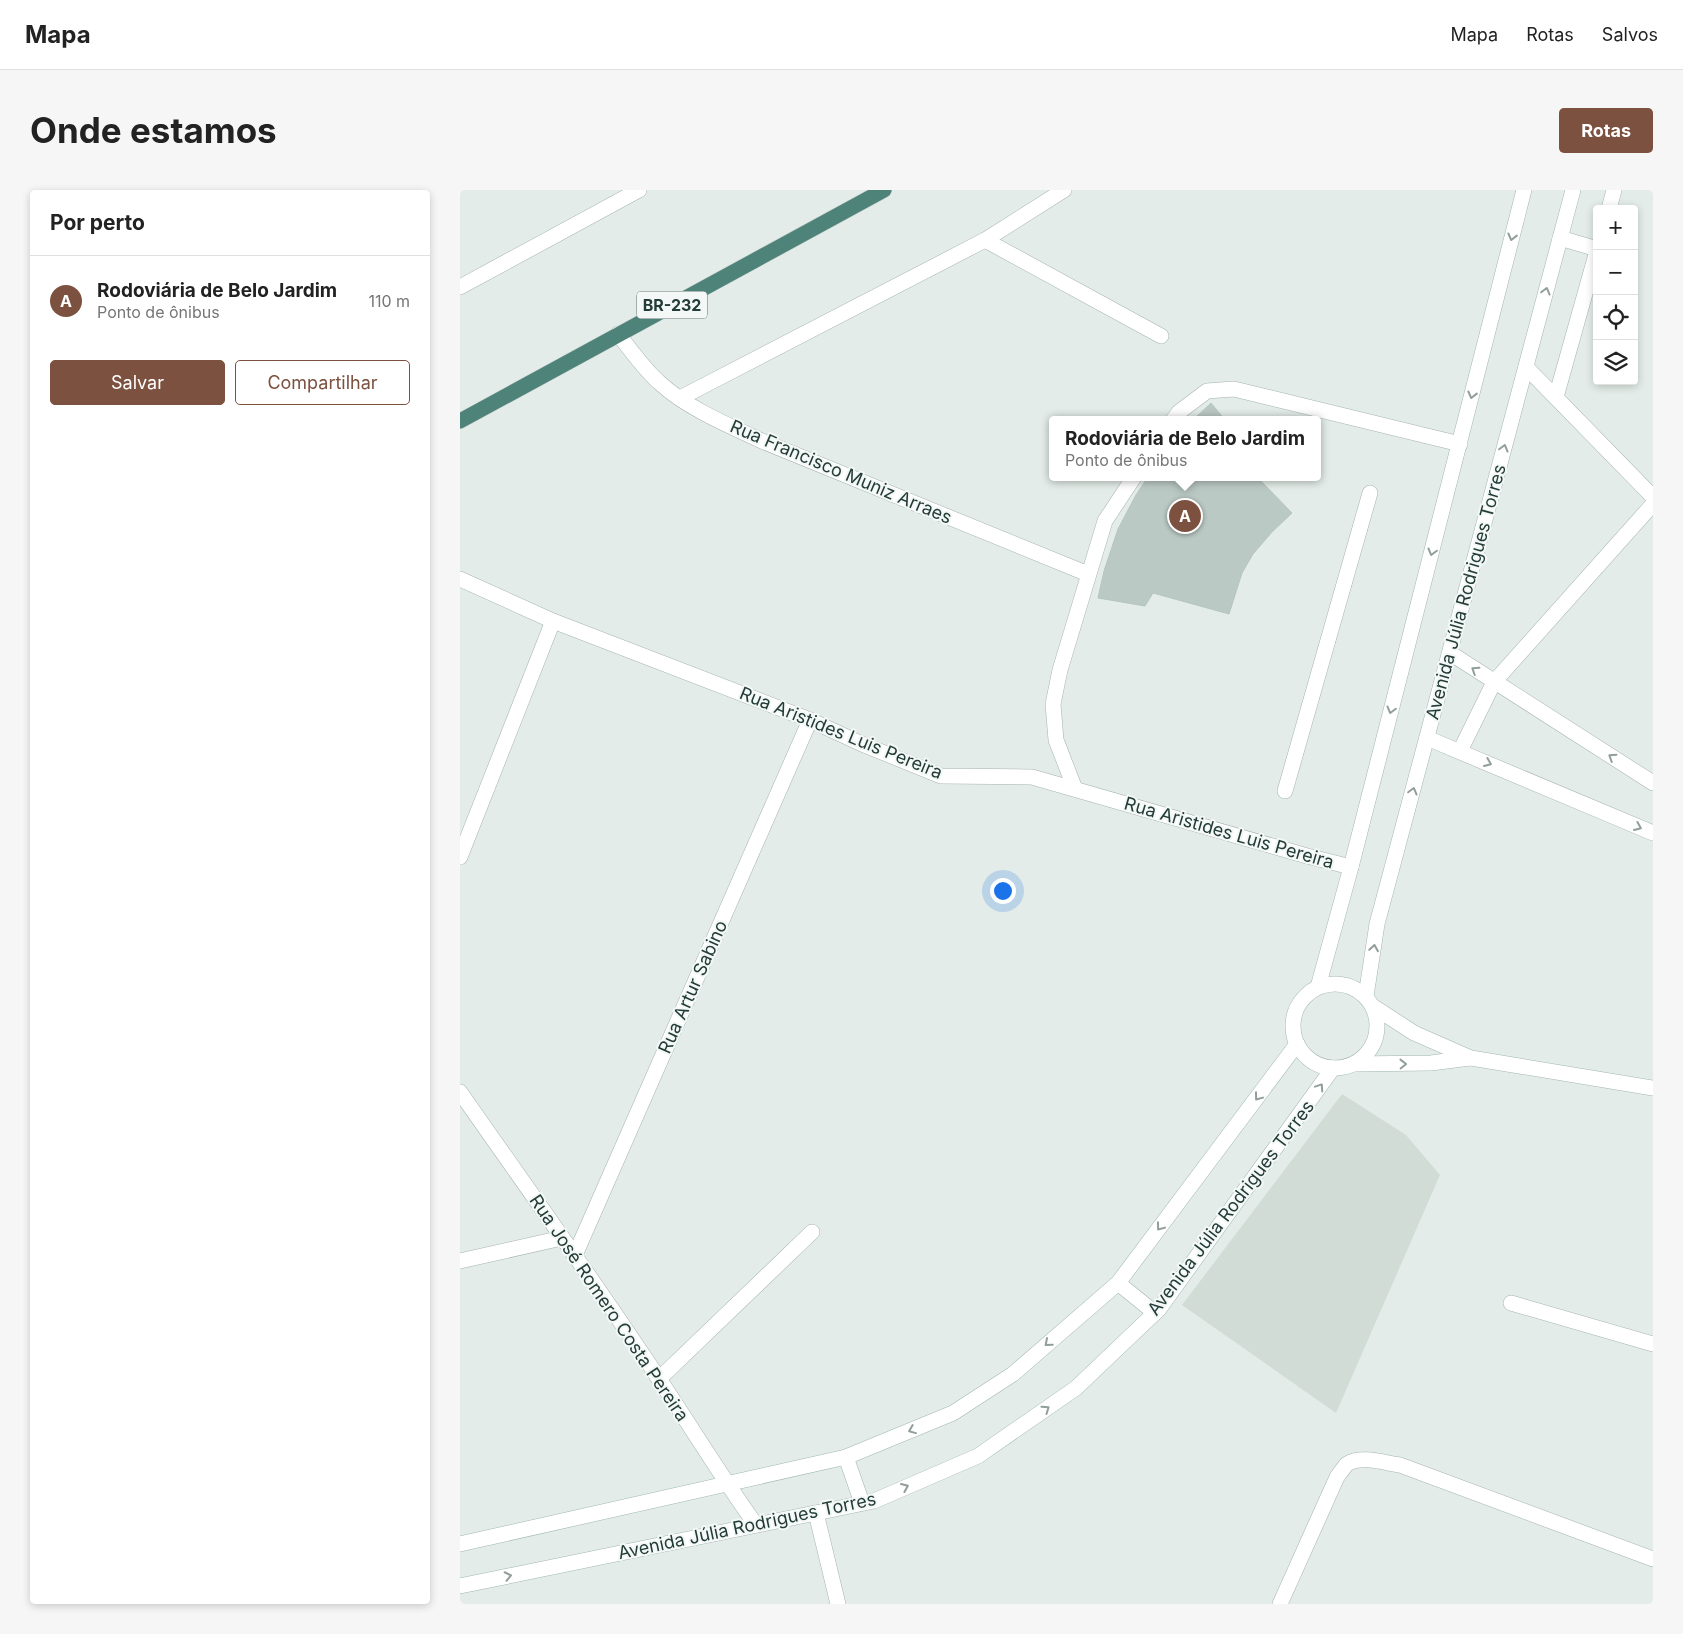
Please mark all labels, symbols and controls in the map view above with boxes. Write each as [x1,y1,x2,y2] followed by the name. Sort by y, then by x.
[25,20,91,49] text: Mapa
[1450,24,1498,45] text: Mapa
[1526,24,1574,45] text: Rotas
[1602,24,1658,45] text: Salvos
[1559,108,1653,153] button: Rotas
[30,109,277,151] text: Onde estamos
[1593,205,1638,385] map controls
[1593,205,1638,250] button: +
[50,210,145,235] text: Por perto
[1507,233,1518,242] one-way arrow
[1593,250,1638,295] button: −
[97,279,337,302] text: Rodoviária de Belo Jardim
[1540,286,1551,295] one-way arrow
[60,291,72,311] text: A
[368,291,410,311] text: 110 m
[637,292,707,318] road number: BR-232
[1593,295,1638,340] button: locate
[97,302,220,322] text: Ponto de ônibus
[1593,340,1638,385] button: layers
[50,360,225,405] button: Salvar
[235,360,410,405] button: Compartilhar
[1467,390,1478,399] one-way arrow
[727,415,955,528] street label: Rua Francisco Muniz Arraes
[1049,416,1321,481] popup
[1065,427,1305,450] text: Rodoviária de Belo Jardim
[1499,444,1509,452] one-way arrow
[1065,450,1188,470] text: Ponto de ônibus
[1421,462,1510,722] street label: Avenida Júlia Rodrigues Torres
[1169,497,1201,535] pin: A
[1427,548,1438,557] one-way arrow
[1471,666,1480,676] one-way arrow
[737,682,946,783] street label: Rua Aristides Luis Pereira
[1386,705,1397,714] one-way arrow
[1608,754,1617,764] one-way arrow
[1483,757,1492,768] one-way arrow
[1407,786,1418,795] one-way arrow
[1122,793,1336,873] street label: Rua Aristides Luis Pereira
[1633,820,1642,831] one-way arrow
[990,878,1016,904] your location
[654,917,731,1057] street label: Rua Artur Sabino
[1368,944,1378,953] one-way arrow
[1399,1058,1407,1069] one-way arrow
[1314,1083,1323,1093] one-way arrow
[1255,1091,1263,1100] one-way arrow
[1143,1096,1318,1319] street label: Avenida Júlia Rodrigues Torres
[526,1190,693,1425] street label: Rua José Romero Costa Pereira
[1157,1221,1166,1231] one-way arrow
[1045,1338,1054,1347] one-way arrow
[1040,1406,1050,1415] one-way arrow
[908,1423,917,1434] one-way arrow
[900,1483,909,1494] one-way arrow
[616,1488,878,1563] street label: Avenida Júlia Rodrigues Torres
[503,1572,512,1582] one-way arrow

